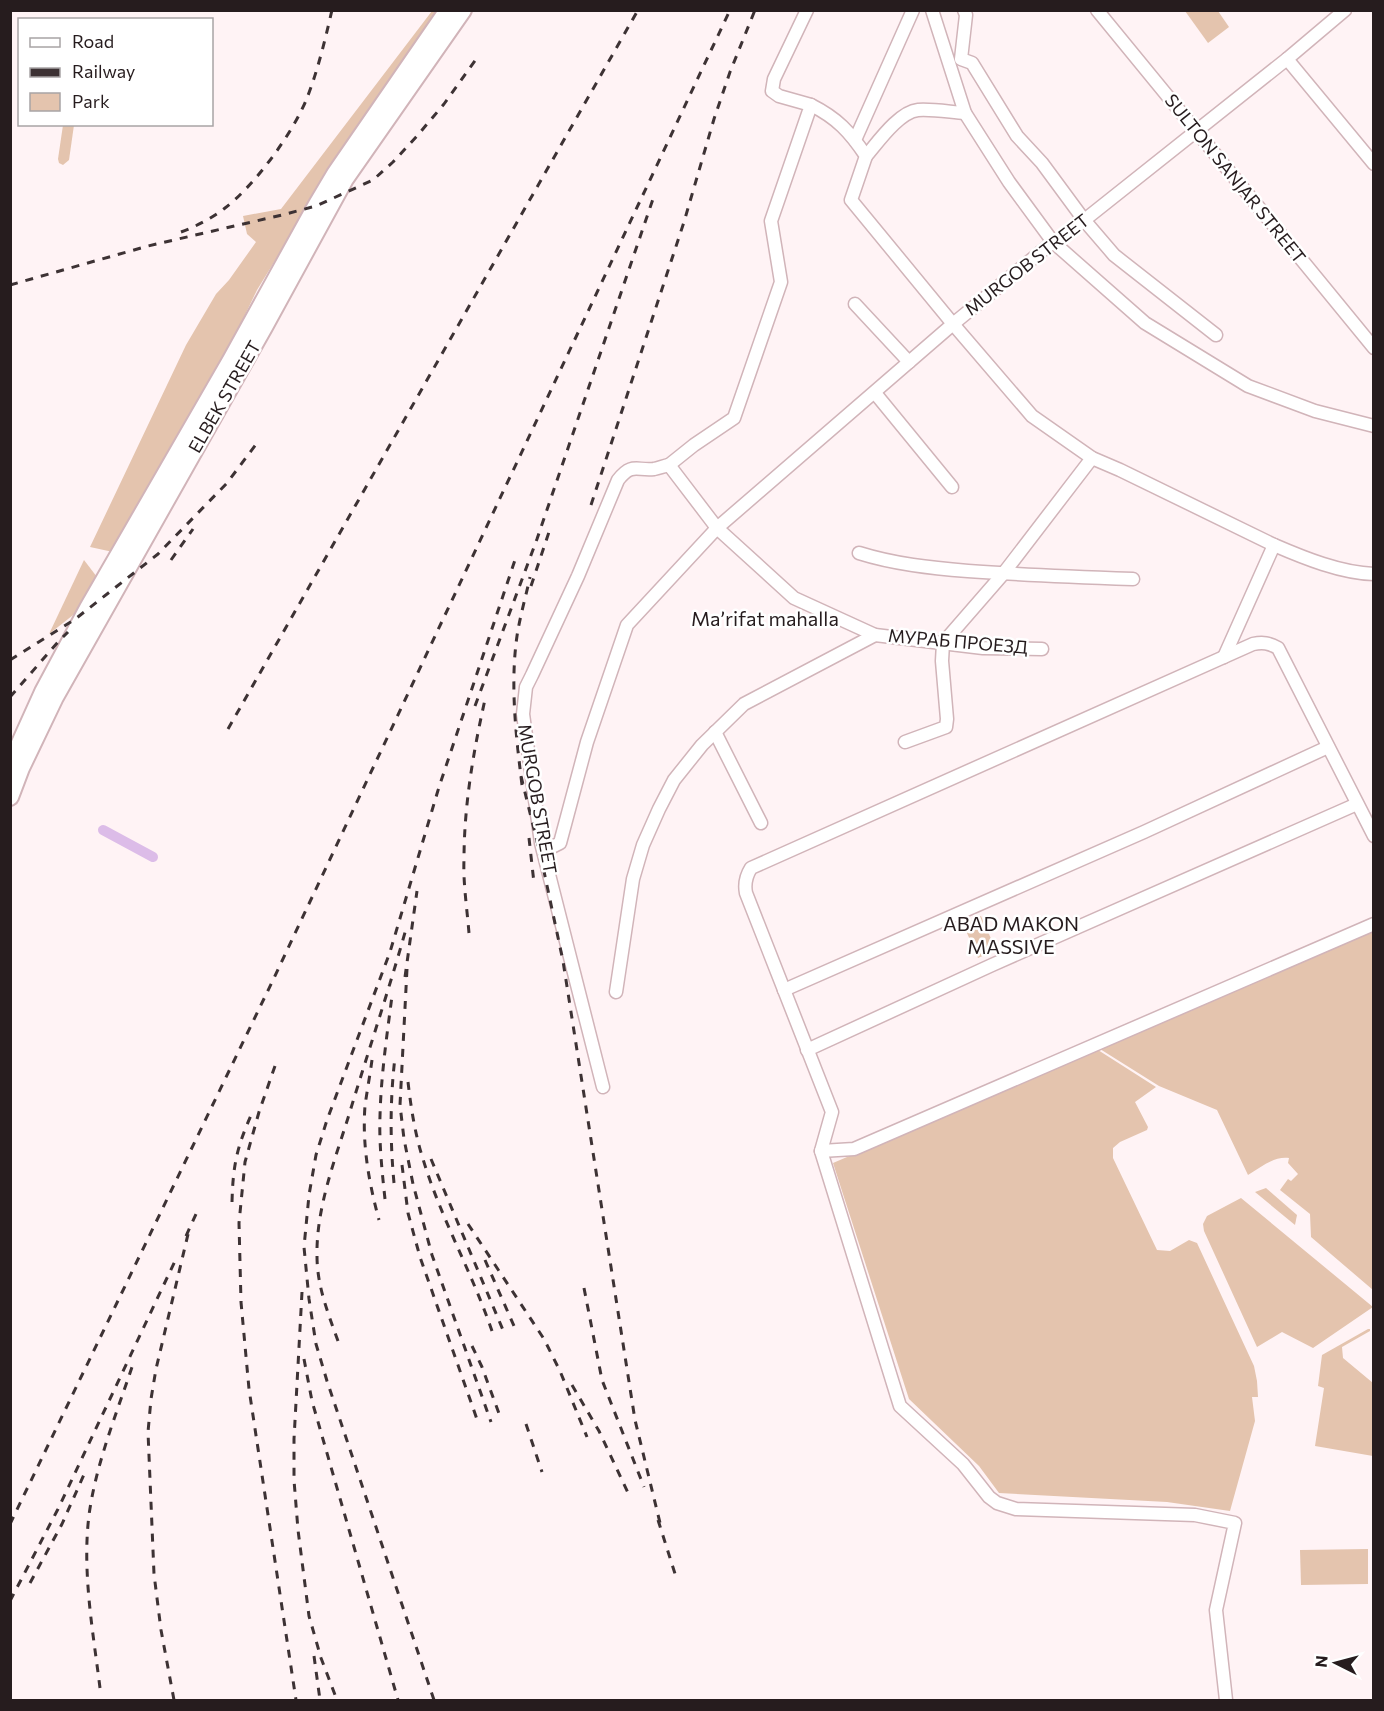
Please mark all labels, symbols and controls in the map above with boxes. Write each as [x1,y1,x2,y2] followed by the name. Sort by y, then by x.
[18,18,213,126] legend
[72,30,114,52] text: Road
[72,60,135,82] text: Railway
[1161,89,1311,267] street label: SULTON SANJAR STREET
[72,90,110,112] text: Park
[960,209,1093,320] street label: MURGOB STREET
[183,337,265,456] street label: ELBEK STREET
[691,606,839,630] district label: Maʼrifat mahalla
[887,624,1029,658] street label: МУРАБ ПРОЕЗД
[514,722,562,875] street label: MURGOB STREET
[943,911,1079,958] district label: ABAD MAKON MASSIVE
[1306,1633,1366,1693] north arrow
[1311,1654,1331,1668] text: N

